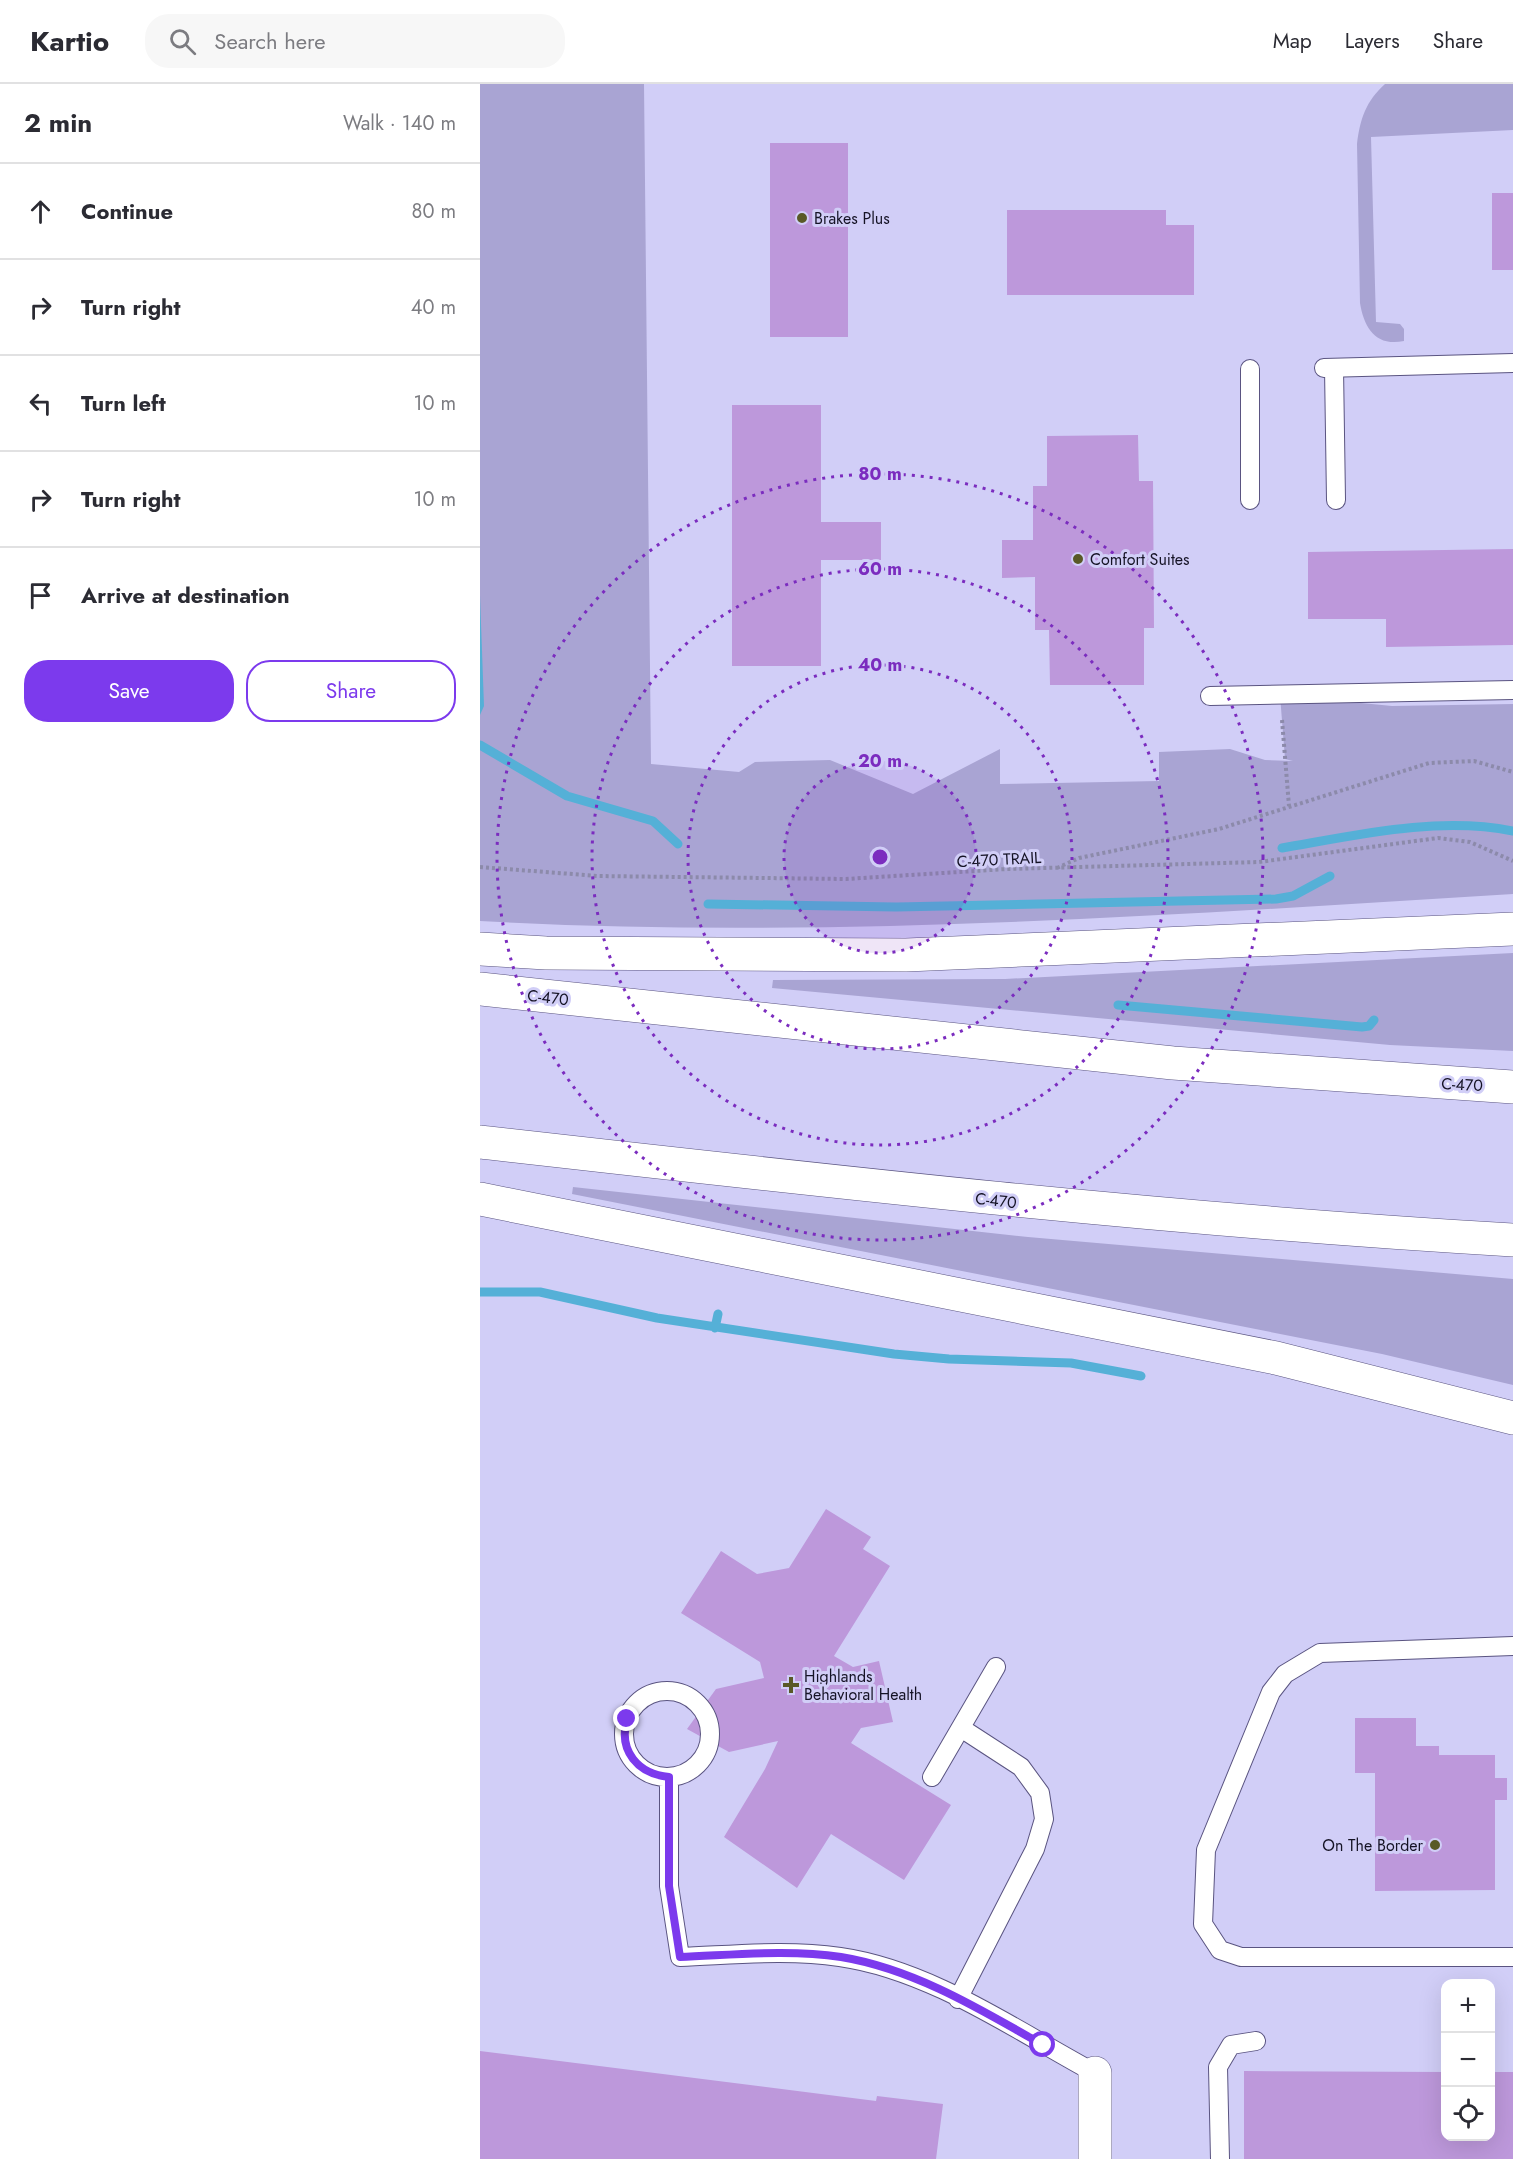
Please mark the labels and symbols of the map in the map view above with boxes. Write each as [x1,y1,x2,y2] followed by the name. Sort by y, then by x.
[814,207,890,230] place label: Brakes Plus
[795,211,809,225] marker: Brakes Plus
[858,461,902,487] text: 80 m
[1090,548,1189,571] place label: Comfort Suites
[1071,552,1085,566] marker: Comfort Suites
[858,556,902,582] text: 60 m
[858,652,902,678] text: 40 m
[858,748,902,774] text: 20 m
[956,846,1043,873] street label: C-470 TRAIL
[870,847,890,867] centre of rings
[526,984,570,1011] street label: C-470
[1441,1072,1483,1097] street label: C-470
[974,1187,1018,1214] street label: C-470
[804,1665,922,1706] place label: Highlands Behavioral Health
[782,1676,800,1694] marker: Highlands Behavioral Health
[613,1705,639,1731] route end
[1322,1834,1423,1857] place label: On The Border
[1428,1838,1442,1852] marker: On The Border
[1029,2031,1055,2057] route start

